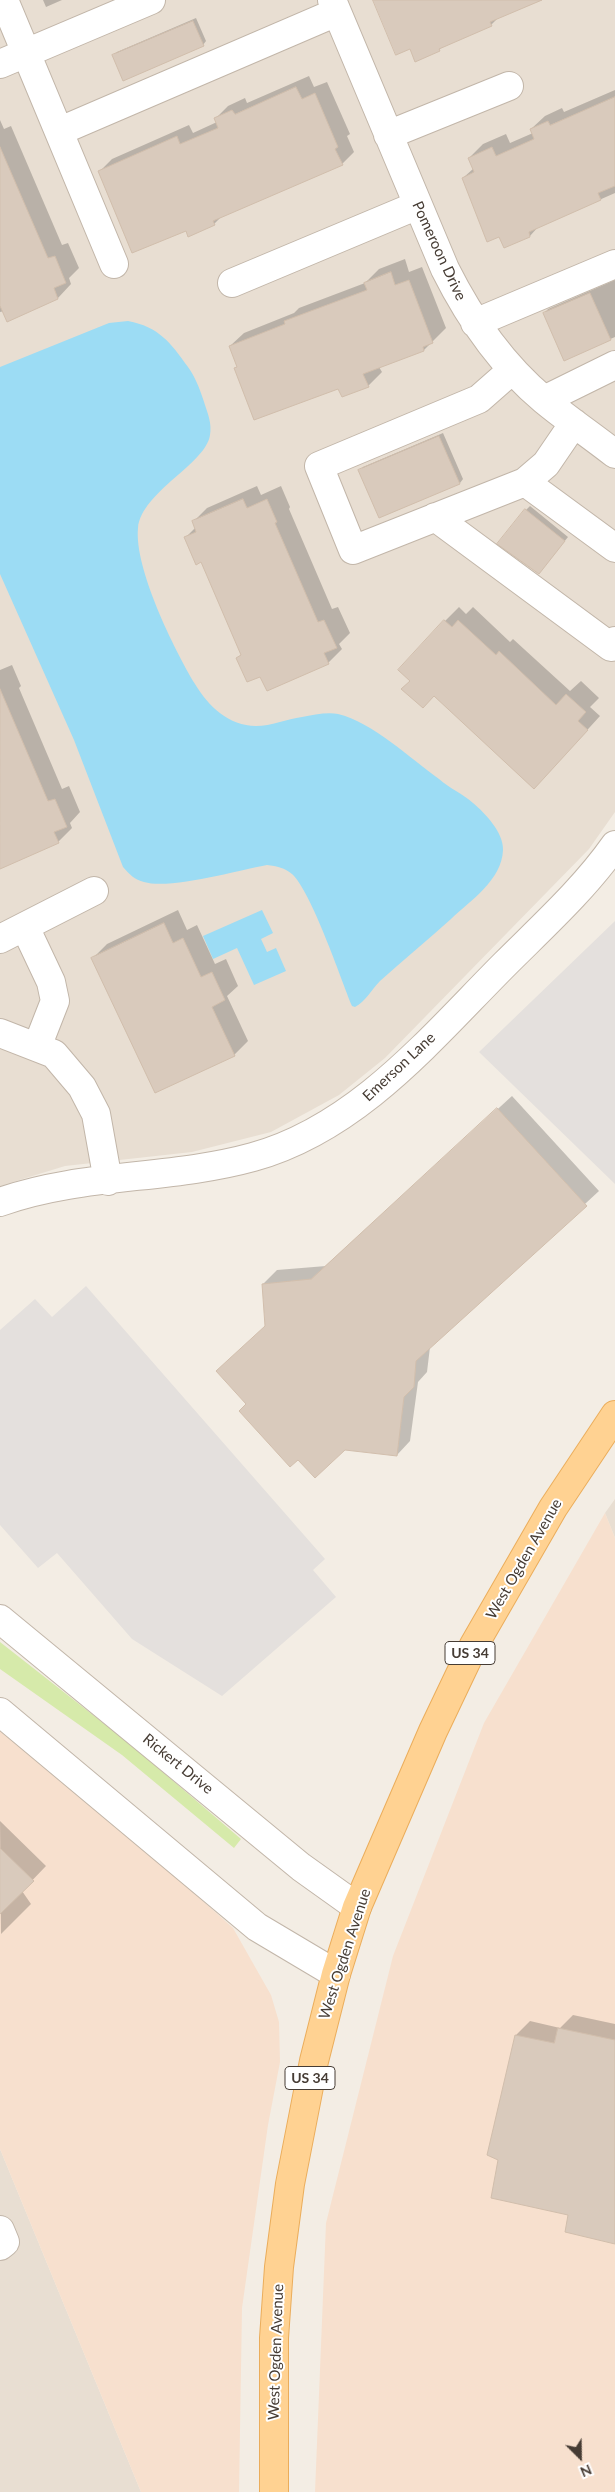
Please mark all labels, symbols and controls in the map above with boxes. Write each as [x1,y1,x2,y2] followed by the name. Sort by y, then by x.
[408,198,470,304] street label: Pomeroon Drive
[359,1029,439,1105] street label: Emerson Lane
[482,1496,566,1622] street label: West Ogden Avenue
[445,1642,495,1665] road number: US 34
[139,1730,217,1798] street label: Rickert Drive
[315,1887,375,2021] street label: West Ogden Avenue
[285,2066,335,2090] road number: US 34
[265,2284,287,2420] street label: West Ogden Avenue
[555,2432,605,2482] north arrow
[578,2461,594,2481] text: N

